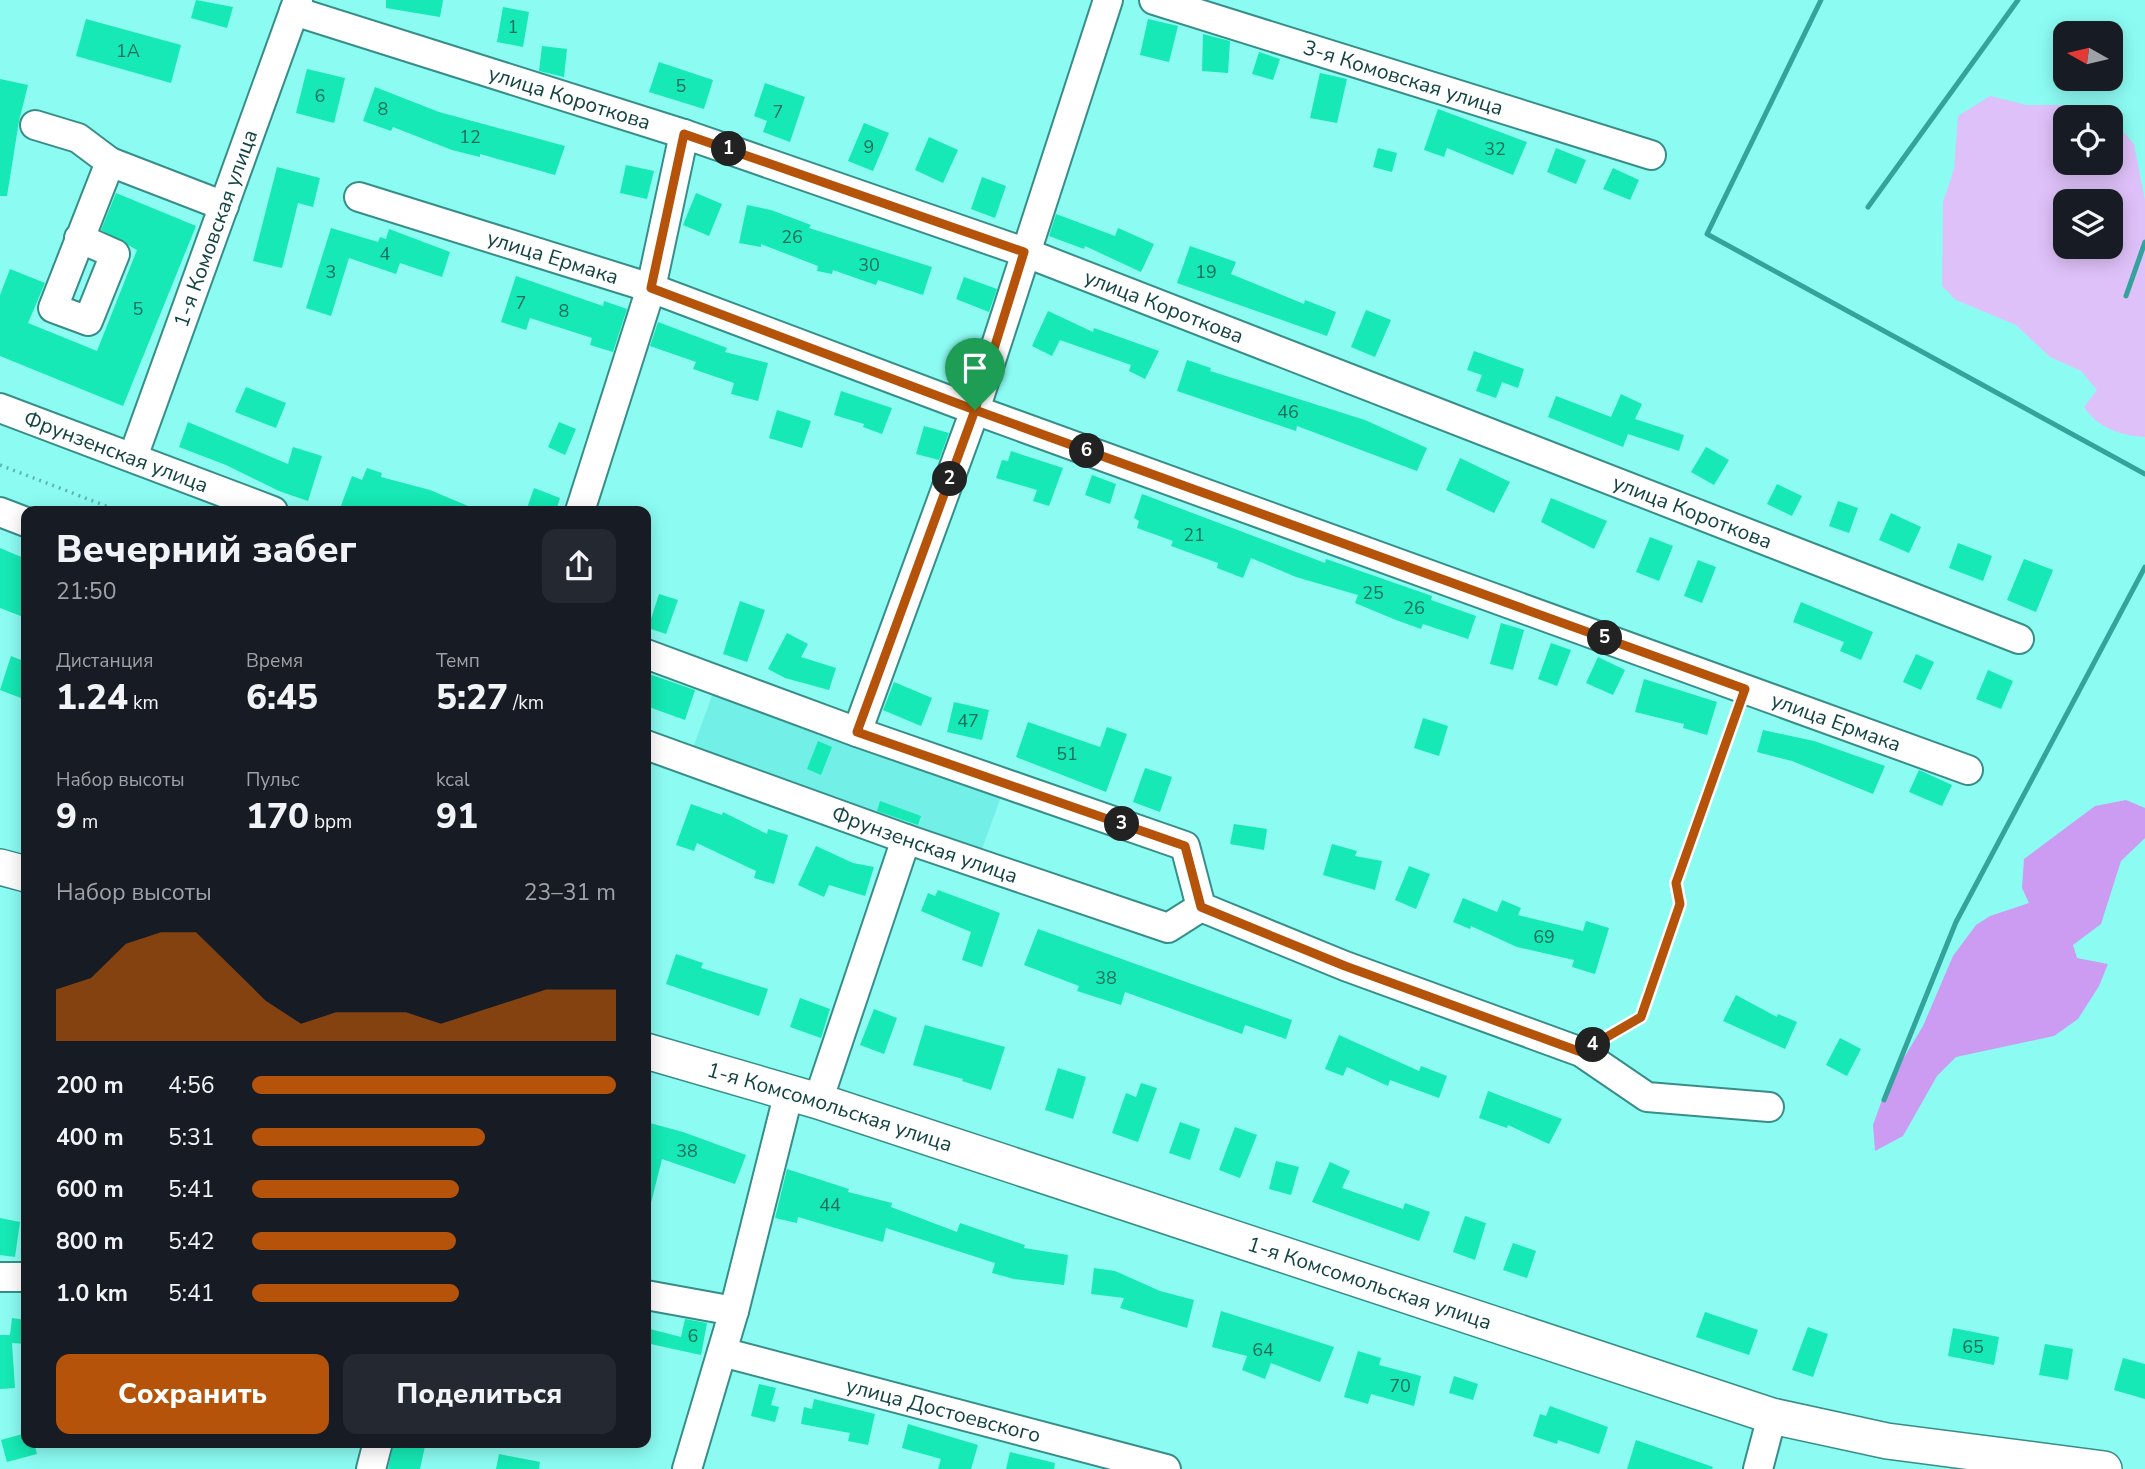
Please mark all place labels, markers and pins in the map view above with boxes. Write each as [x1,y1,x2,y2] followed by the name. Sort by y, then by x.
[712,132,746,166] pin: 1
[945,338,1005,410] pin
[1070,434,1104,468] pin: 6
[932,462,968,496] pin: 2
[1588,620,1622,656] pin: 5
[1104,806,1140,842] pin: 3
[1576,1028,1610,1062] pin: 4

